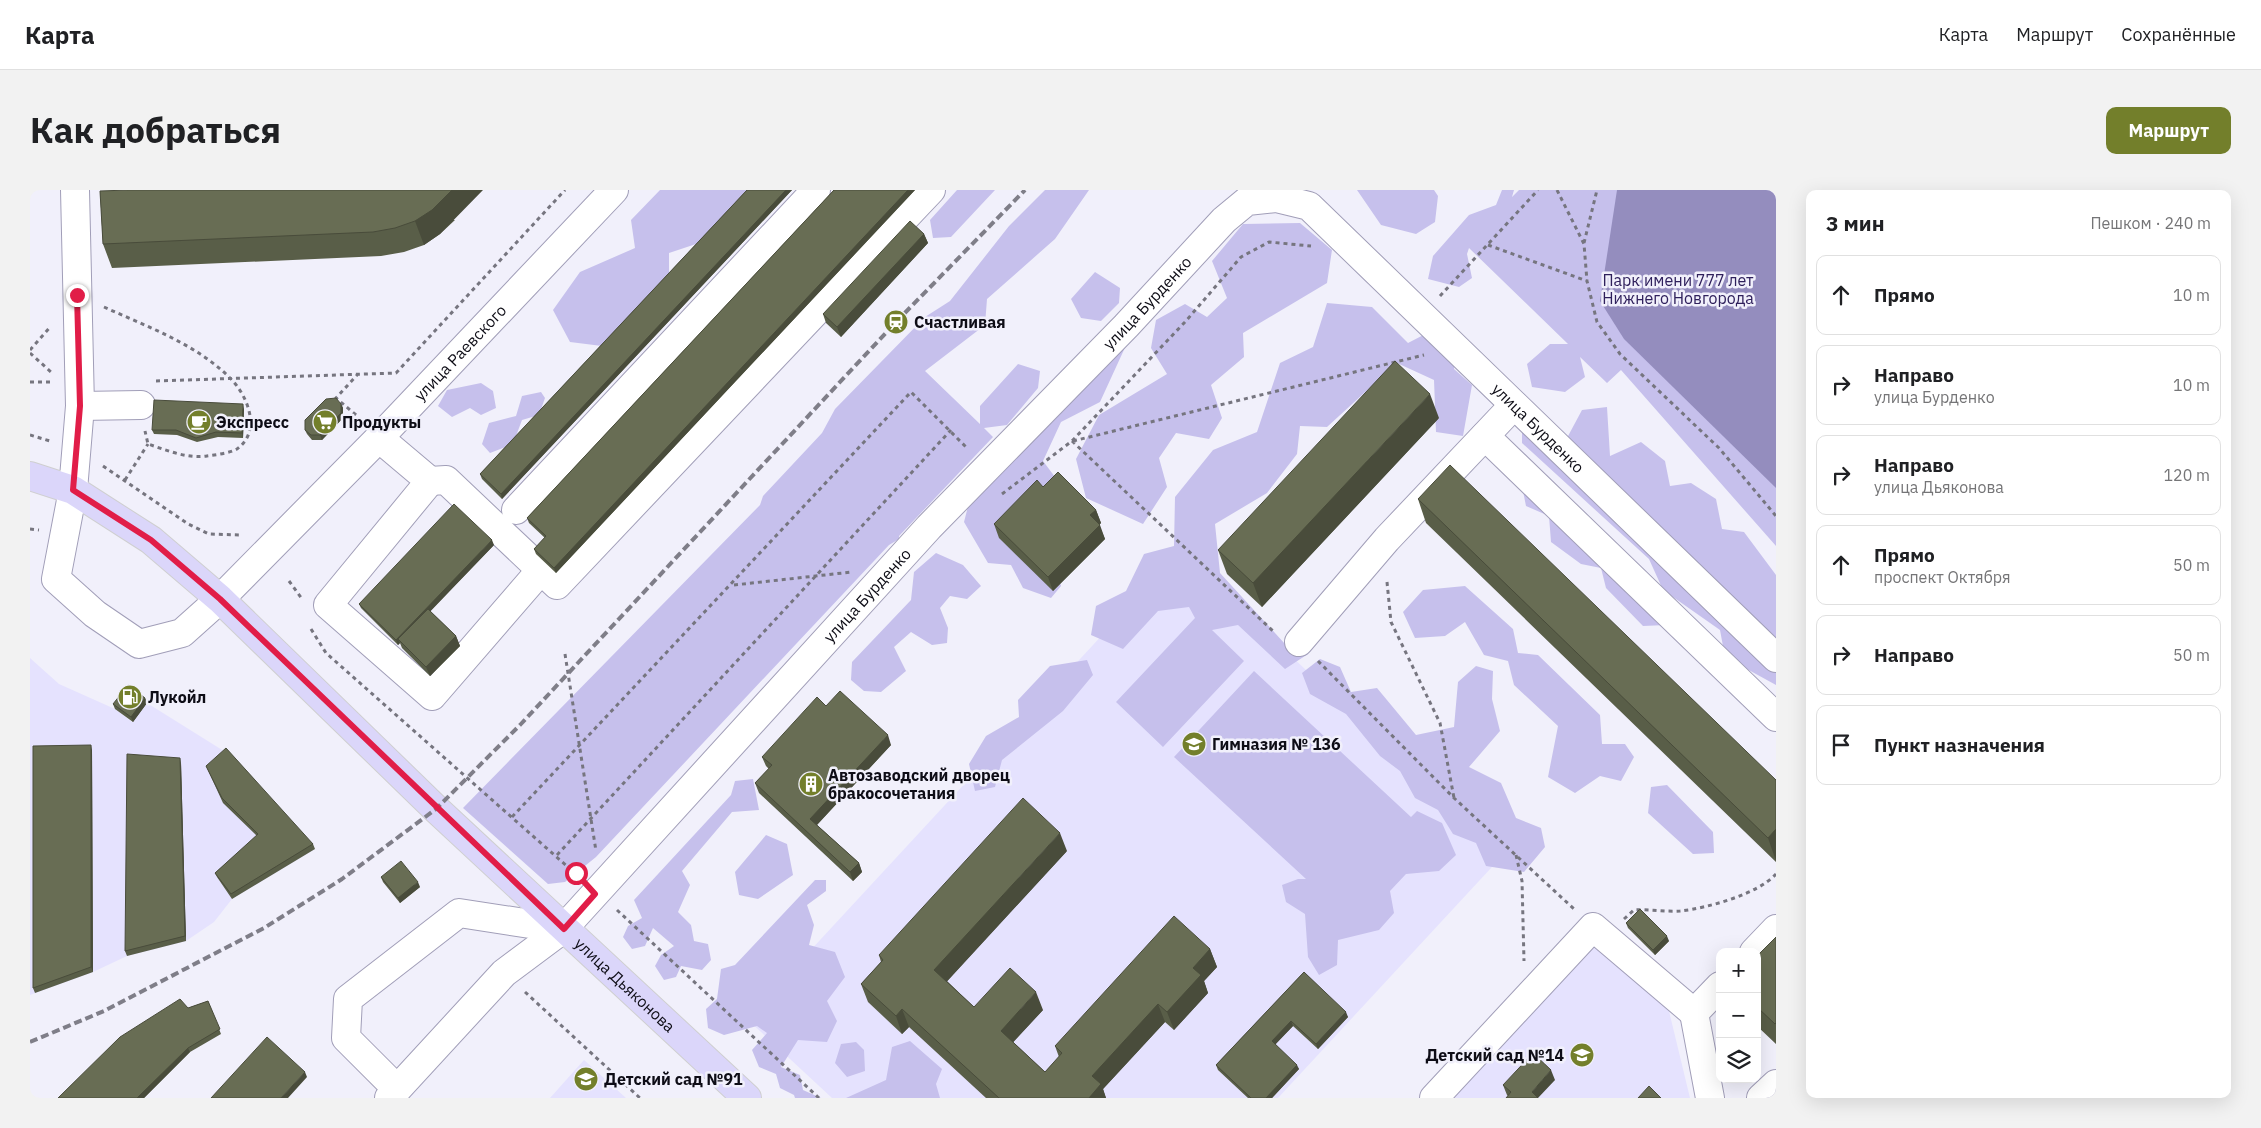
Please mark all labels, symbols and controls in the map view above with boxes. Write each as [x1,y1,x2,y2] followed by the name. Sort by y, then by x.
[25,19,95,51] text: Карта
[1939,23,1988,46] text: Карта
[2016,23,2093,46] text: Маршрут
[2121,23,2236,46] text: Сохранённые
[30,107,281,153] text: Как добраться
[2106,107,2231,154] button: Маршрут
[1826,209,1885,237] text: 3 мин
[2090,213,2211,233] text: Пешком · 240 m
[1099,252,1196,354] street label: улица Бурденко
[1602,270,1754,308] park label: Парк имени 777 лет Нижнего Новгорода
[1827,281,1855,309] icon: ahead
[1874,283,1935,307] text: Прямо
[66,284,89,307] route end
[2173,285,2210,305] text: 10 m
[410,300,510,405] street label: улица Раевского
[883,309,909,335] station icon: Счастливая
[914,312,1006,332] place label: Счастливая
[1874,363,1954,387] text: Направо
[1827,371,1855,399] icon: right
[2173,375,2210,395] text: 10 m
[1488,379,1589,477] street label: улица Бурденко
[1874,387,1995,407] text: улица Бурденко
[186,409,212,435] cafe icon: Экспресс
[312,409,338,435] supermarket icon: Продукты
[216,412,289,432] place label: Экспресс
[342,412,421,432] place label: Продукты
[1874,453,1954,477] text: Направо
[1827,461,1855,489] icon: right
[2163,465,2210,485] text: 120 m
[1874,477,2004,497] text: улица Дьяконова
[1874,543,1935,567] text: Прямо
[819,544,915,646] street label: улица Бурденко
[1827,551,1855,579] icon: ahead
[2173,555,2210,575] text: 50 m
[1874,567,2011,587] text: проспект Октября
[1827,641,1855,669] icon: right
[1874,643,1954,667] text: Направо
[2173,645,2210,665] text: 50 m
[117,684,143,710] fuel station icon: Лукойл
[148,687,206,707] place label: Лукойл
[1181,731,1207,757] school or university icon: Гимназия № 136
[1827,731,1855,759] icon: arrive
[1874,733,2045,757] text: Пункт назначения
[1212,734,1341,754] place label: Гимназия № 136
[828,765,1010,803] place label: Автозаводский дворец бракосочетания
[798,771,824,797] building icon: Автозаводский дворец бракосочетания
[565,862,588,885] route start
[571,933,680,1037] street label: улица Дьяконова
[1716,948,1761,1083] map controls
[1716,948,1761,993] button: +
[1716,993,1761,1038] button: −
[1716,1038,1761,1083] button: layers
[1569,1042,1595,1068] school or university icon: Детский сад №14
[1425,1045,1564,1065] place label: Детский сад №14
[573,1066,599,1092] school or university icon: Детский сад №91
[604,1069,743,1089] place label: Детский сад №91

